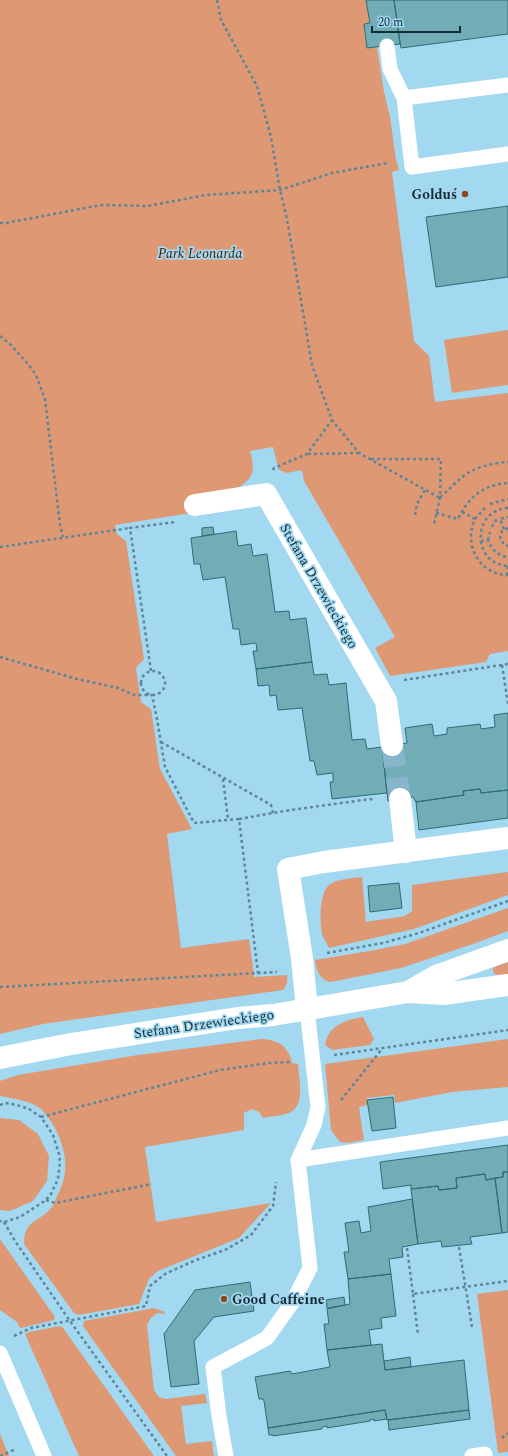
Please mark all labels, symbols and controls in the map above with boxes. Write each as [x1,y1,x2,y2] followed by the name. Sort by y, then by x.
[372,8,460,34] scale bar
[378,13,403,32] text: 20 m
[411,184,457,205] place label: Golduś
[460,189,470,199] marker: Golduś
[158,243,242,264] park label: Park Leonarda
[275,520,363,652] street label: Stefana Drzewieckiego
[133,1004,275,1044] street label: Stefana Drzewieckiego
[232,1289,325,1310] place label: Good Caffeine
[219,1294,229,1304] marker: Good Caffeine

